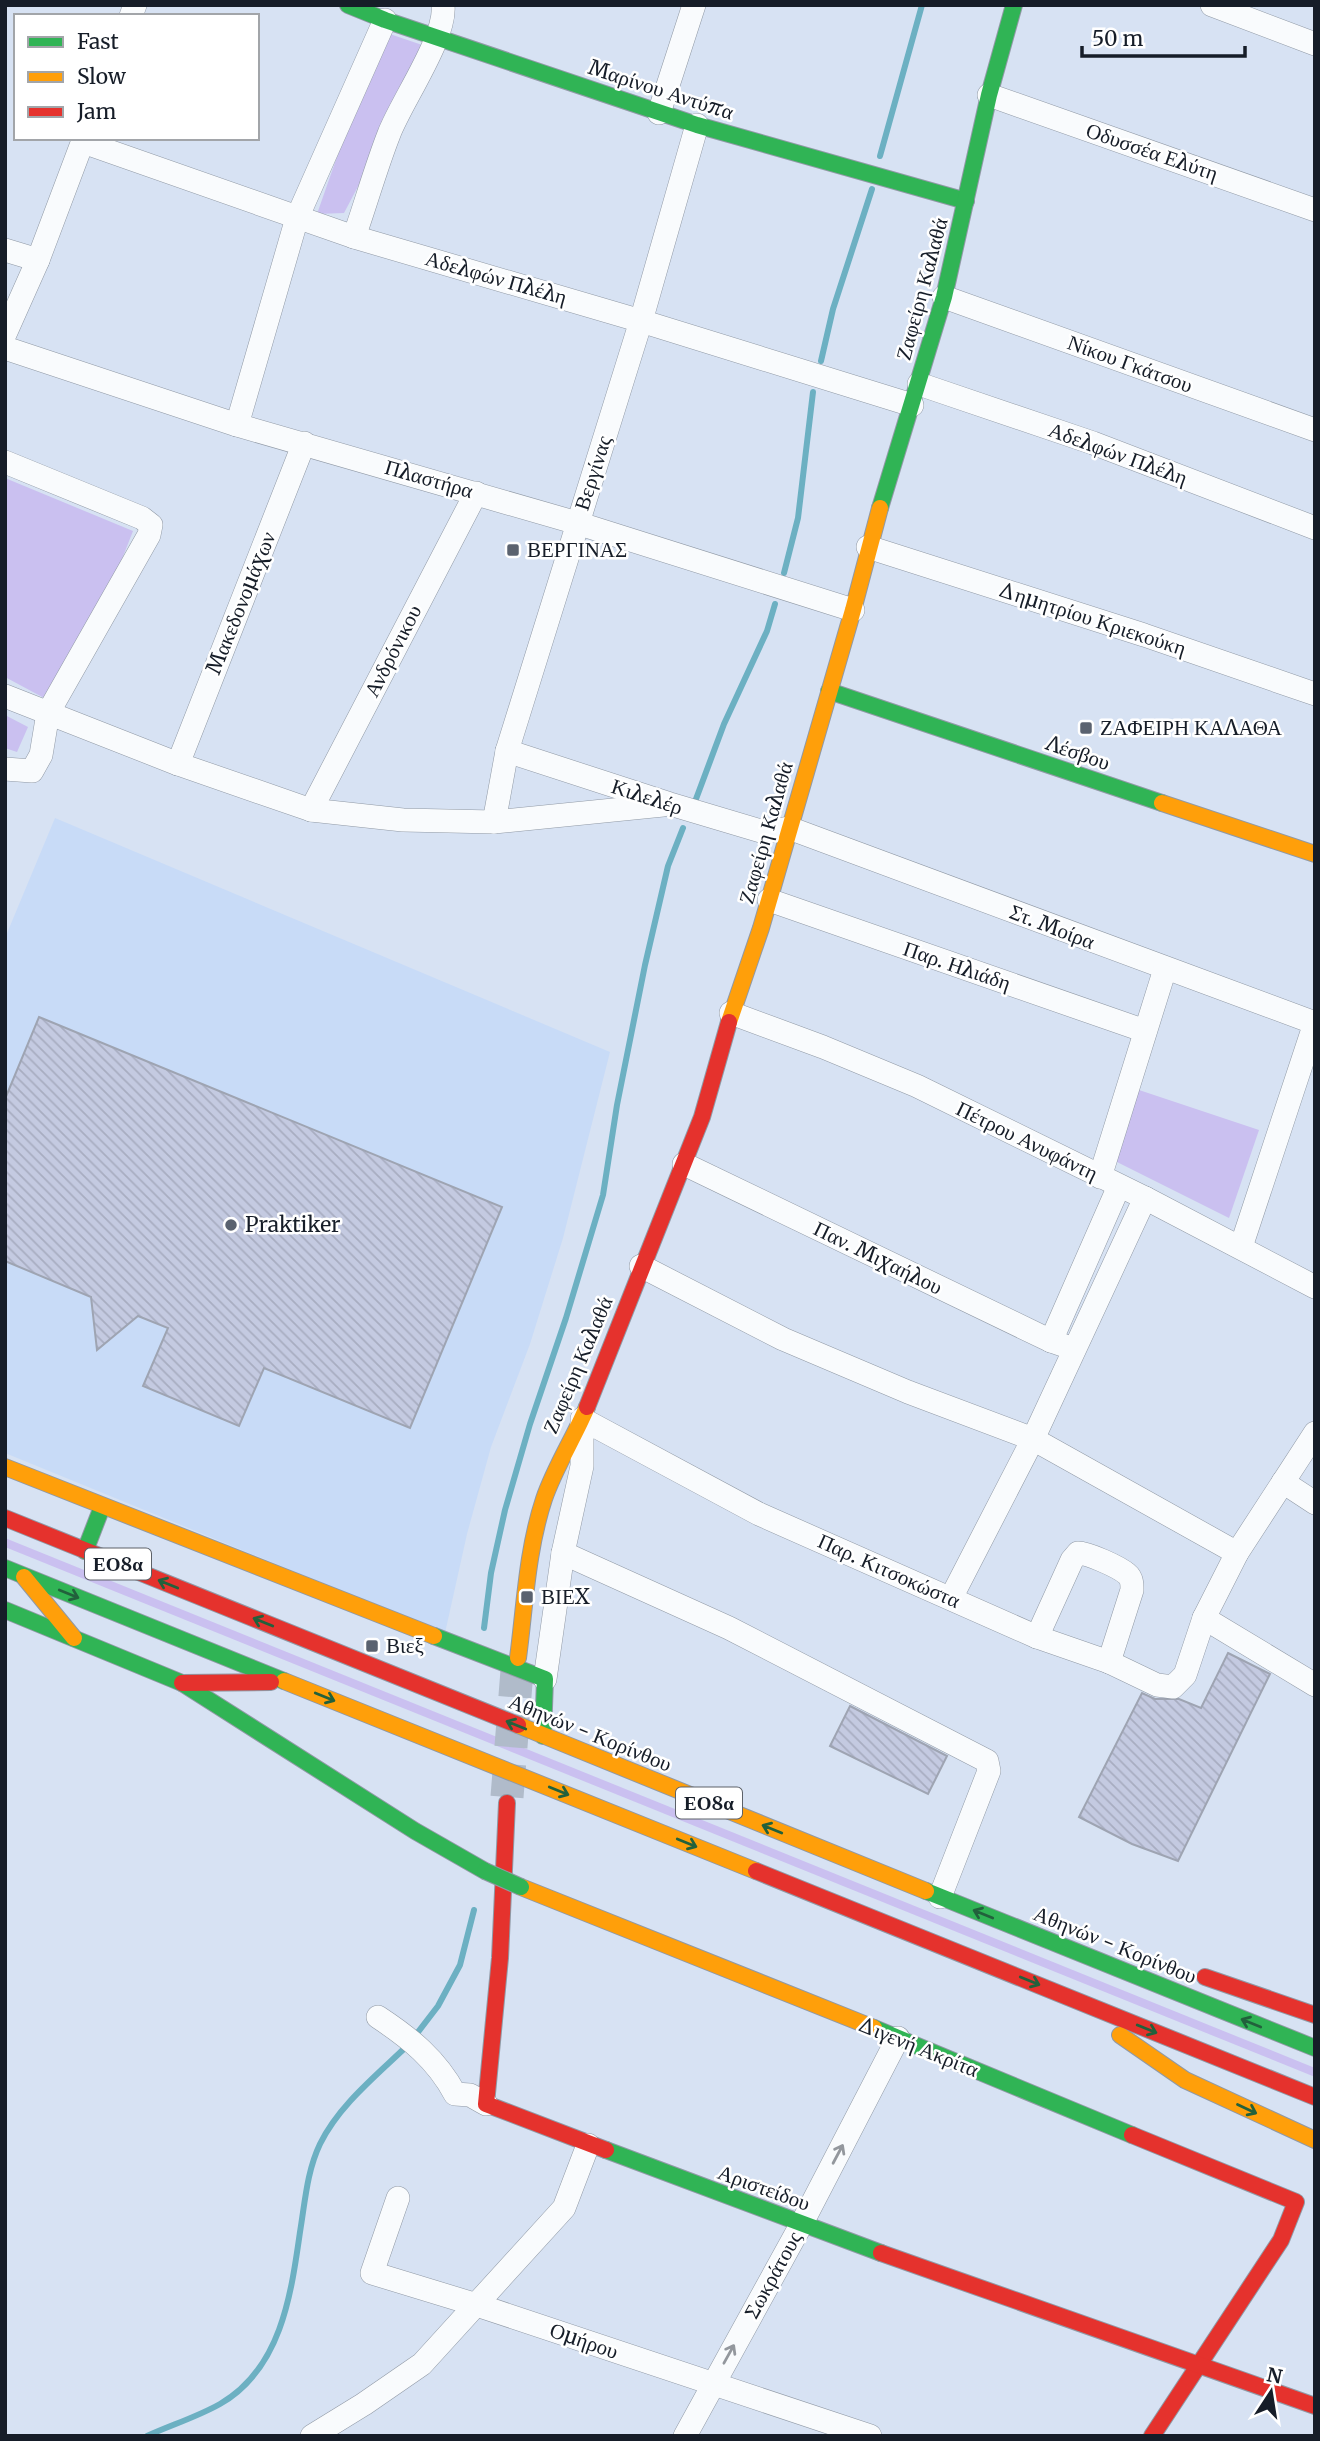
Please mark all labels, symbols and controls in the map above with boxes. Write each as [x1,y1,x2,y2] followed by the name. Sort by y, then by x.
[14,14,259,140] legend
[1082,14,1245,58] scale bar
[1092,25,1143,52] text: 50 m
[77,28,119,55] text: Fast
[585,53,737,126] street label: Μαρίνου Αντύπα
[77,63,126,90] text: Slow
[76,98,116,125] text: Jam
[1083,116,1222,187] street label: Οδυσσέα Ελύτη
[890,215,954,363] street label: Ζαφείρη Καλαθά
[422,244,570,311] street label: Αδελφών Πλέλη
[1064,328,1196,399] street label: Νίκου Γκάτσου
[1045,416,1191,491] street label: Αδελφών Πλέλη
[568,431,617,514] street label: Βεργίνας
[382,453,476,504] street label: Πλαστήρα
[200,528,281,678] street label: Μακεδονομάχων
[527,536,627,563] place label: ΒΕΡΓΙΝΑΣ
[505,542,521,558] marker: ΒΕΡΓΙΝΑΣ
[995,575,1190,662] street label: Δημητρίου Κριεκούκη
[358,600,427,702] street label: Ανδρόνικου
[1100,714,1283,741] place label: ΖΑΦΕΙΡΗ ΚΑΛΑΘΑ
[1078,720,1094,736] marker: ΖΑΦΕΙΡΗ ΚΑΛΑΘΑ
[1042,729,1114,776] street label: Λέσβου
[732,759,799,907] street label: Ζαφείρη Καλαθά
[608,772,686,821] street label: Κιλελέρ
[1006,898,1099,955] street label: Στ. Μοίρα
[900,935,1014,997] street label: Παρ. Ηλιάδη
[952,1095,1102,1187] street label: Πέτρου Ανυφάντη
[245,1211,341,1238] place label: Praktiker
[809,1215,947,1300] street label: Παν. Μιχαήλου
[223,1217,239,1233] marker: Praktiker
[536,1292,619,1438] street label: Ζαφείρη Καλαθά
[814,1527,965,1614] street label: Παρ. Κιτσοκώστα
[85,1548,151,1580] road number: ΕΟ8α
[157,1577,179,1590] one-way arrow
[541,1583,590,1610] place label: ΒΙΕΧ
[57,1588,79,1601] one-way arrow
[519,1589,535,1605] marker: ΒΙΕΧ
[252,1615,274,1628] one-way arrow
[386,1632,424,1659] place label: Βιεξ
[364,1638,380,1654] marker: Βιεξ
[505,1688,676,1778] street label: Αθηνών - Κορίνθου
[314,1692,335,1705] one-way arrow
[505,1718,527,1731] one-way arrow
[547,1786,569,1799] one-way arrow
[676,1787,742,1818] road number: ΕΟ8α
[762,1822,783,1835] one-way arrow
[676,1838,698,1851] one-way arrow
[1030,1900,1201,1990] street label: Αθηνών - Κορίνθου
[972,1907,994,1920] one-way arrow
[1019,1976,1041,1989] one-way arrow
[854,2010,983,2083] street label: Διγενή Ακρίτα
[1241,2015,1263,2028] one-way arrow
[1135,2023,1157,2036] one-way arrow
[1236,2102,1257,2116] one-way arrow
[831,2144,845,2165] one-way arrow
[714,2158,814,2217] street label: Αριστείδου
[738,2226,808,2323] street label: Σωκράτους
[546,2316,622,2365] street label: Ομήρου
[723,2344,736,2365] one-way arrow
[1236,2357,1306,2427] north arrow
[1265,2362,1284,2389] text: N

